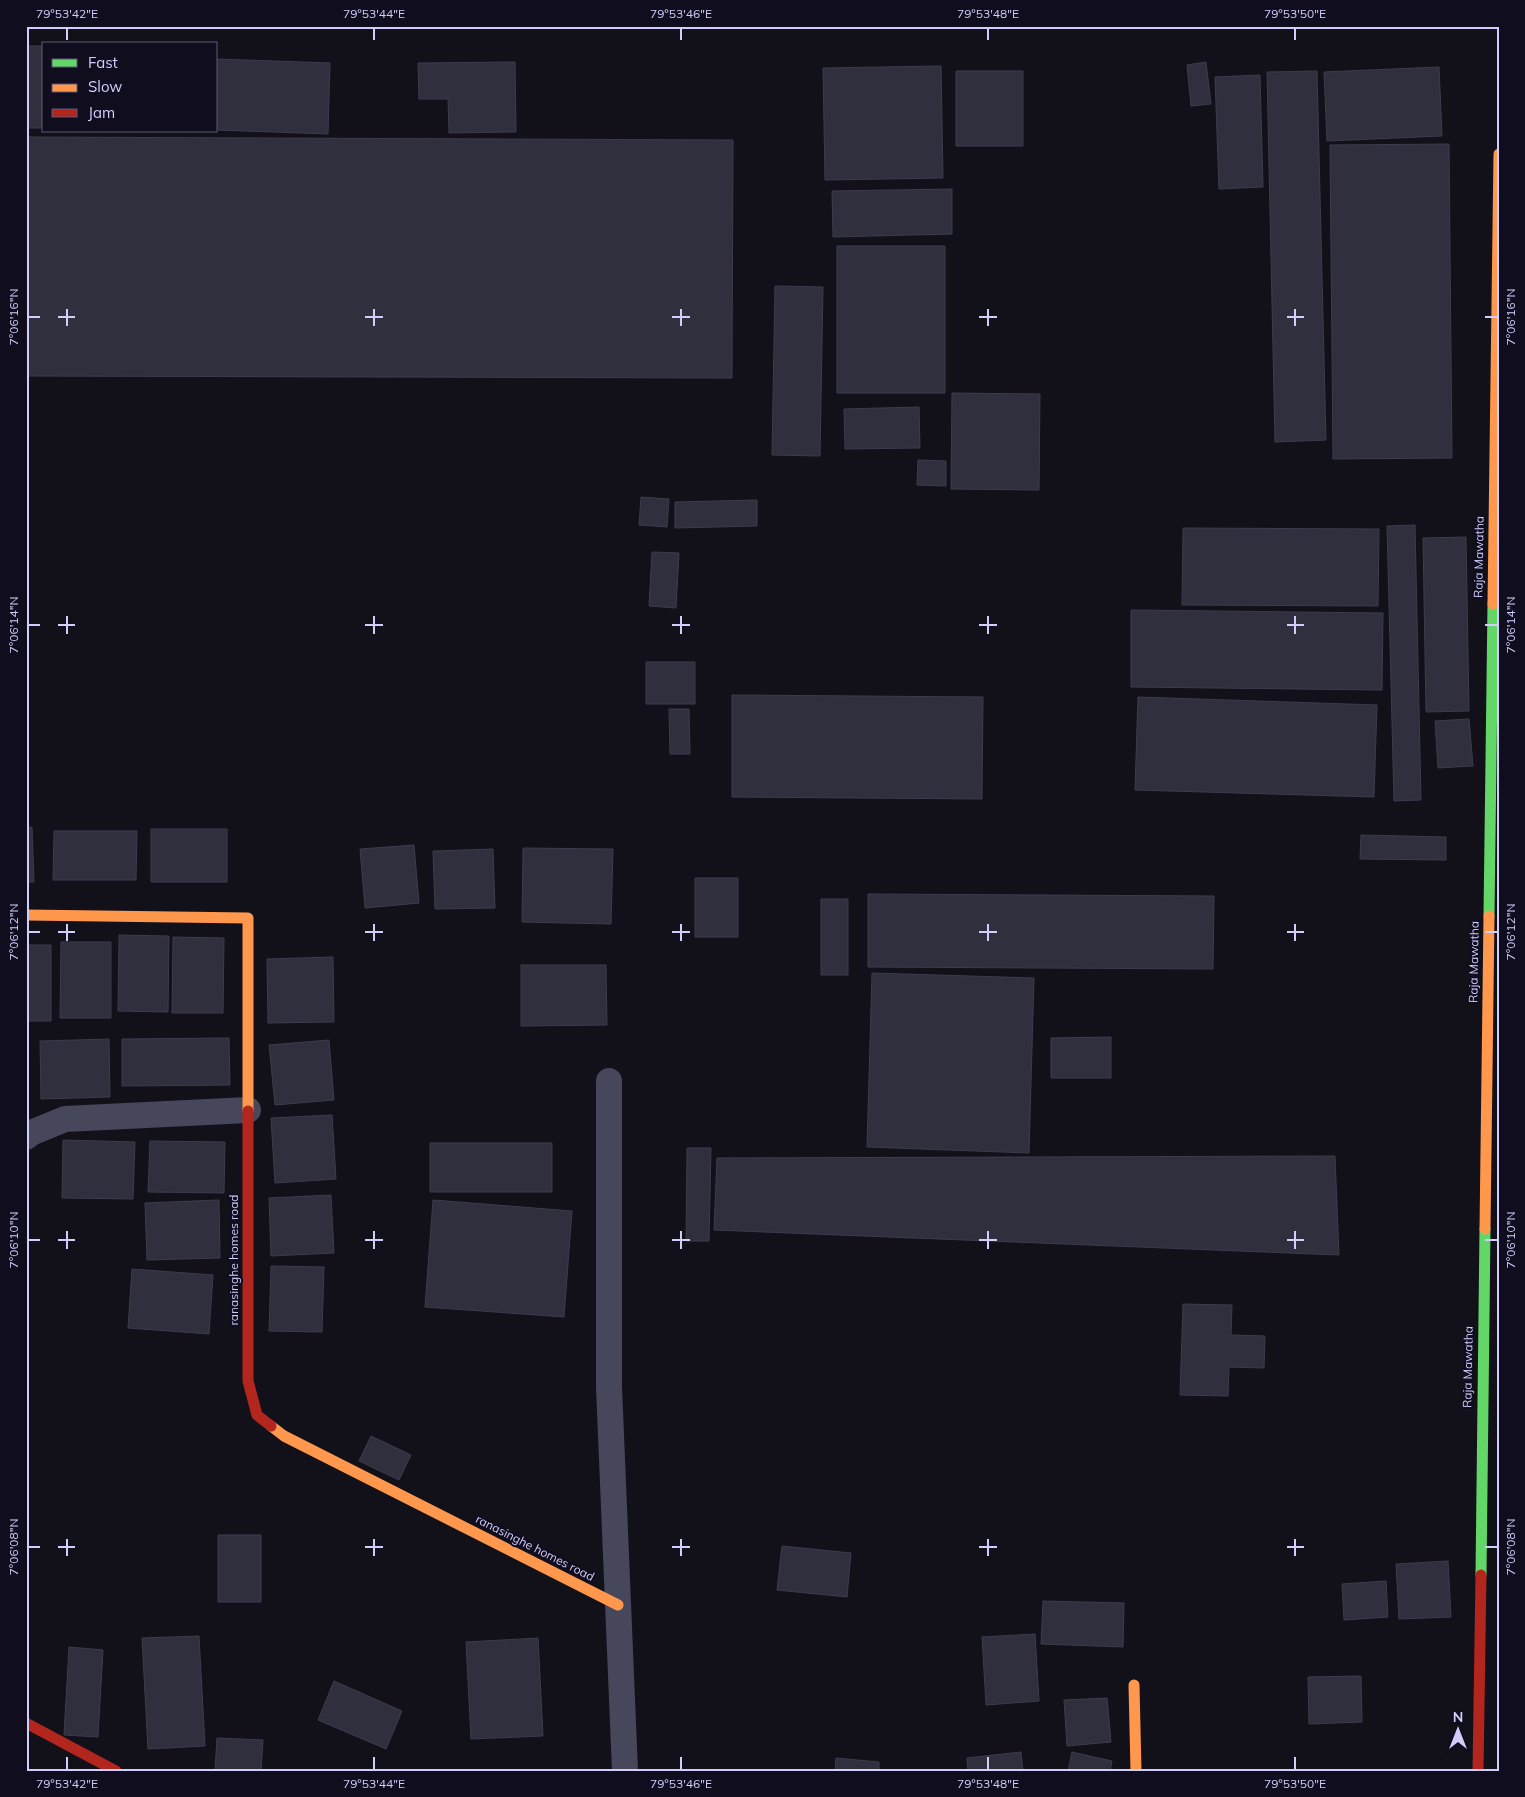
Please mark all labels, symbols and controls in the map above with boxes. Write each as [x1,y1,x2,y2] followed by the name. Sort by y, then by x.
[36,6,98,21] text: 79°53'42"E
[343,6,405,21] text: 79°53'44"E
[650,6,712,21] text: 79°53'46"E
[957,6,1019,21] text: 79°53'48"E
[1264,6,1326,21] text: 79°53'50"E
[42,42,218,132] legend
[88,53,118,72] text: Fast
[88,77,122,96] text: Slow
[88,103,115,122] text: Jam
[6,289,21,345] text: 7°06'16"N
[1503,289,1518,345] text: 7°06'16"N
[1470,516,1487,598] street label: Raja Mawatha
[6,597,21,653] text: 7°06'14"N
[1503,597,1518,653] text: 7°06'14"N
[6,904,21,960] text: 7°06'12"N
[1503,904,1518,960] text: 7°06'12"N
[1465,921,1482,1003] street label: Raja Mawatha
[226,1194,241,1326] street label: ranasinghe homes road
[6,1212,21,1268] text: 7°06'10"N
[1503,1212,1518,1268] text: 7°06'10"N
[1459,1326,1476,1408] street label: Raja Mawatha
[473,1511,597,1584] street label: ranasinghe homes road
[6,1519,21,1575] text: 7°06'08"N
[1503,1519,1518,1575] text: 7°06'08"N
[1432,1704,1482,1754] north arrow
[1453,1708,1463,1726] text: N
[36,1776,98,1791] text: 79°53'42"E
[343,1776,405,1791] text: 79°53'44"E
[650,1776,712,1791] text: 79°53'46"E
[957,1776,1019,1791] text: 79°53'48"E
[1264,1776,1326,1791] text: 79°53'50"E

